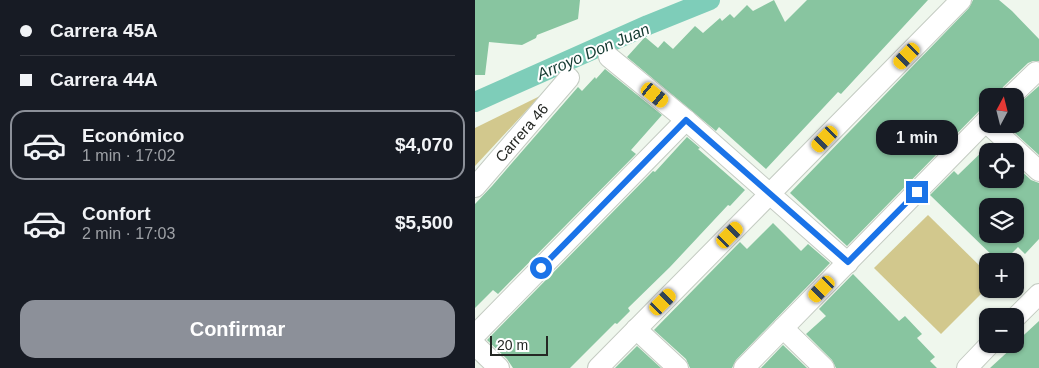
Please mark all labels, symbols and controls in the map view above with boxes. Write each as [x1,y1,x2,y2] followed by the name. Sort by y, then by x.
[50,20,158,41] text: Carrera 45A
[534,20,652,83] water label: Arroyo Don Juan
[891,40,922,72] car
[50,69,158,90] text: Carrera 44A
[638,80,671,110] car
[979,88,1024,132] north arrow
[979,88,1024,353] map controls
[492,100,552,165] street label: Carrera 46
[876,120,958,154] callout: 1 min
[22,123,67,168] icon: car
[809,123,840,155] car
[82,125,184,146] text: Económico
[896,129,938,146] text: 1 min
[395,134,453,155] text: $4,070
[979,143,1024,188] button: locate
[82,147,175,164] text: 1 min · 17:02
[906,181,928,203] route end
[979,198,1024,243] button: layers
[22,201,67,246] icon: car
[82,203,151,224] text: Confort
[395,212,453,233] text: $5,500
[714,219,745,251] car
[82,225,175,242] text: 2 min · 17:03
[979,253,1024,298] button: +
[530,257,552,279] route start
[806,273,837,305] car
[647,286,678,318] car
[20,300,455,358] button: Confirmar
[979,308,1024,353] button: −
[490,333,547,356] scale bar
[497,337,528,353] text: 20 m

